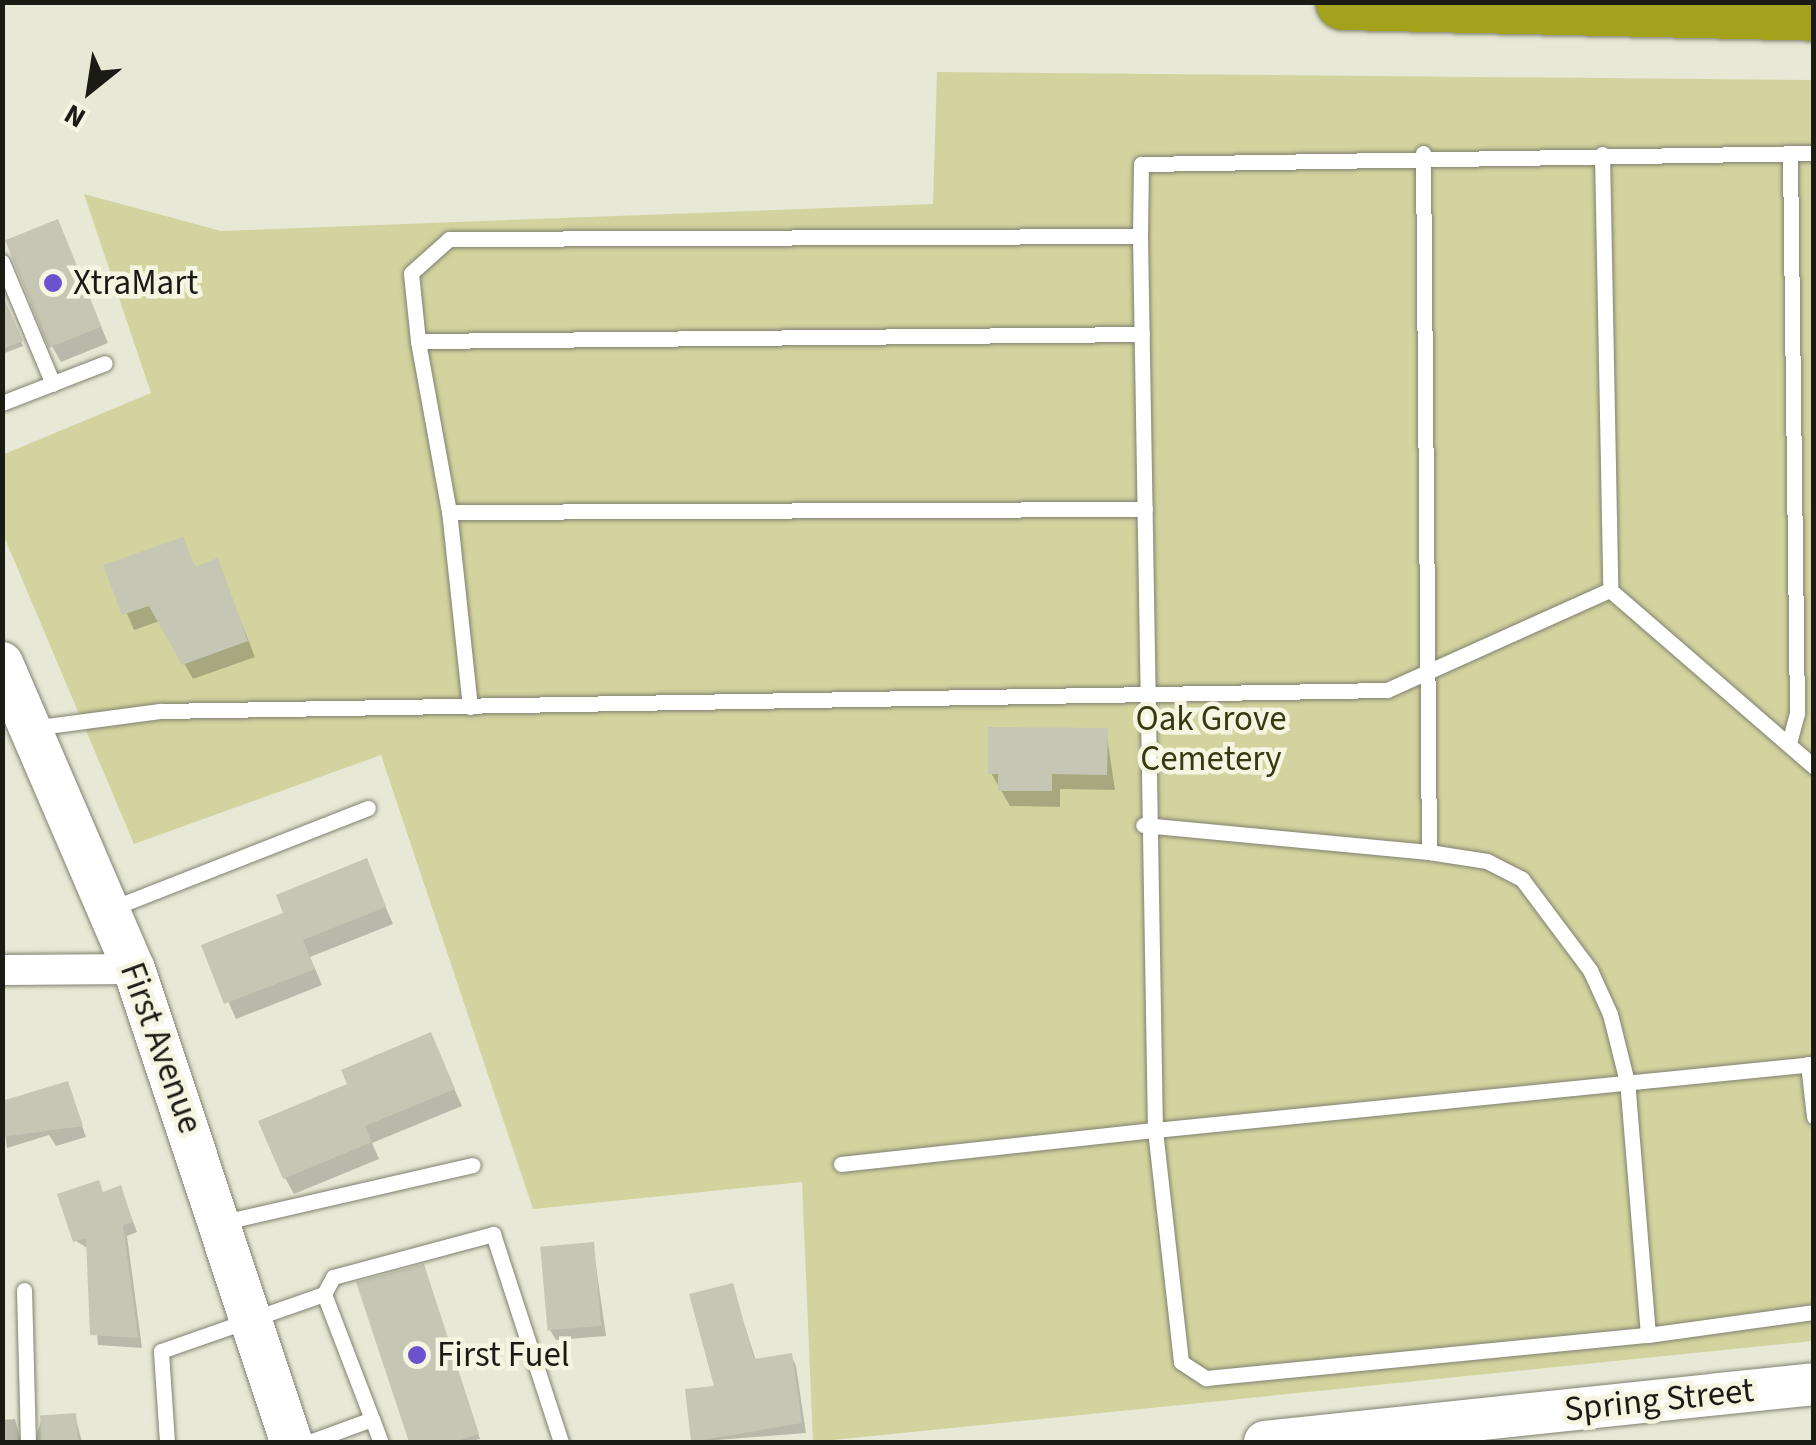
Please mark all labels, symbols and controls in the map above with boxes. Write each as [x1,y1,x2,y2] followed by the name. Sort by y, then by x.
[40,40,140,140] north arrow
[57,94,93,138] text: N
[73,262,198,304] place label: XtraMart
[42,272,64,294] marker: XtraMart
[1135,698,1287,780] park label: Oak Grove Cemetery
[111,957,211,1139] street label: First Avenue
[437,1334,570,1376] place label: First Fuel
[406,1344,428,1366] marker: First Fuel
[1562,1369,1756,1431] street label: Spring Street

